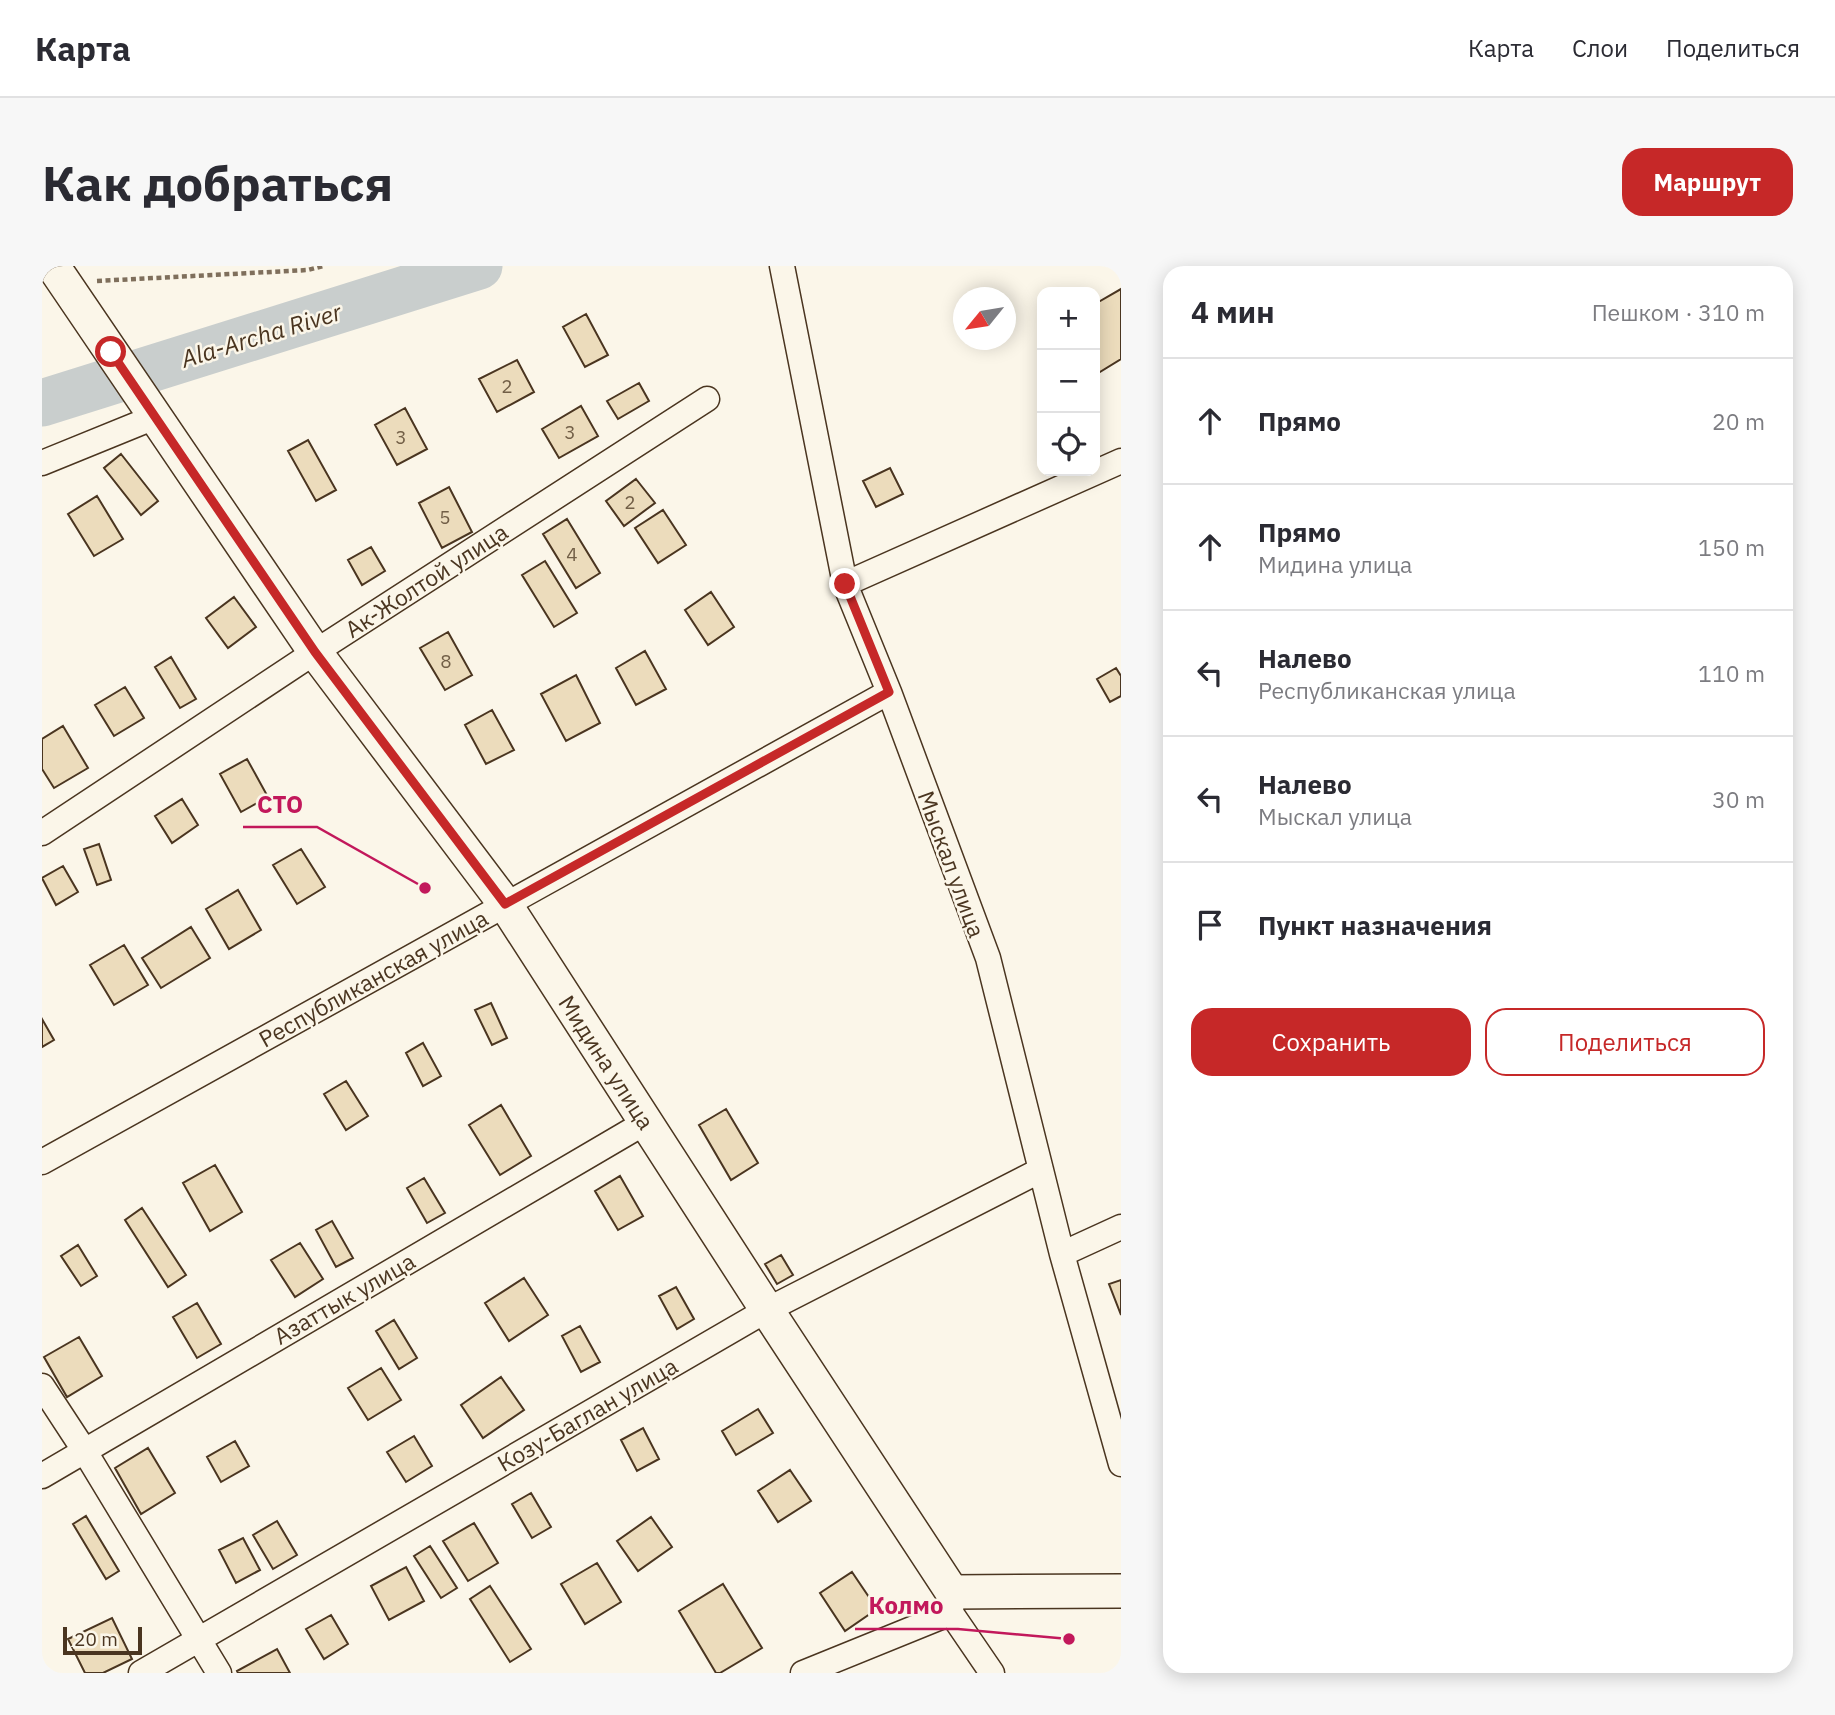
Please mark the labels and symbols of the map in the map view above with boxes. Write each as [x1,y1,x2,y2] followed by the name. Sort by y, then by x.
[953,287,1016,350] north arrow
[176,295,346,375] water label: Ala-Archa River
[95,336,126,367] route start
[501,374,513,398] house number: 2
[564,420,576,444] house number: 3
[395,425,407,449] house number: 3
[624,490,636,514] house number: 2
[439,505,451,529] house number: 5
[339,516,513,644] street label: Ак-Жолтой улица
[566,542,578,566] house number: 4
[829,568,860,599] route end
[440,649,452,673] house number: 8
[243,782,317,827] callout: СТО
[912,787,992,941] street label: Мыскал улица
[257,788,303,820] text: СТО
[253,902,493,1054] street label: Республиканская улица
[552,989,662,1135] street label: Мидина улица
[268,1245,420,1351] street label: Азаттык улица
[491,1350,683,1478] street label: Козу-Баглан улица
[855,1584,958,1629] callout: Колмо
[869,1589,943,1621] text: Колмо
[63,1624,142,1656] scale bar

